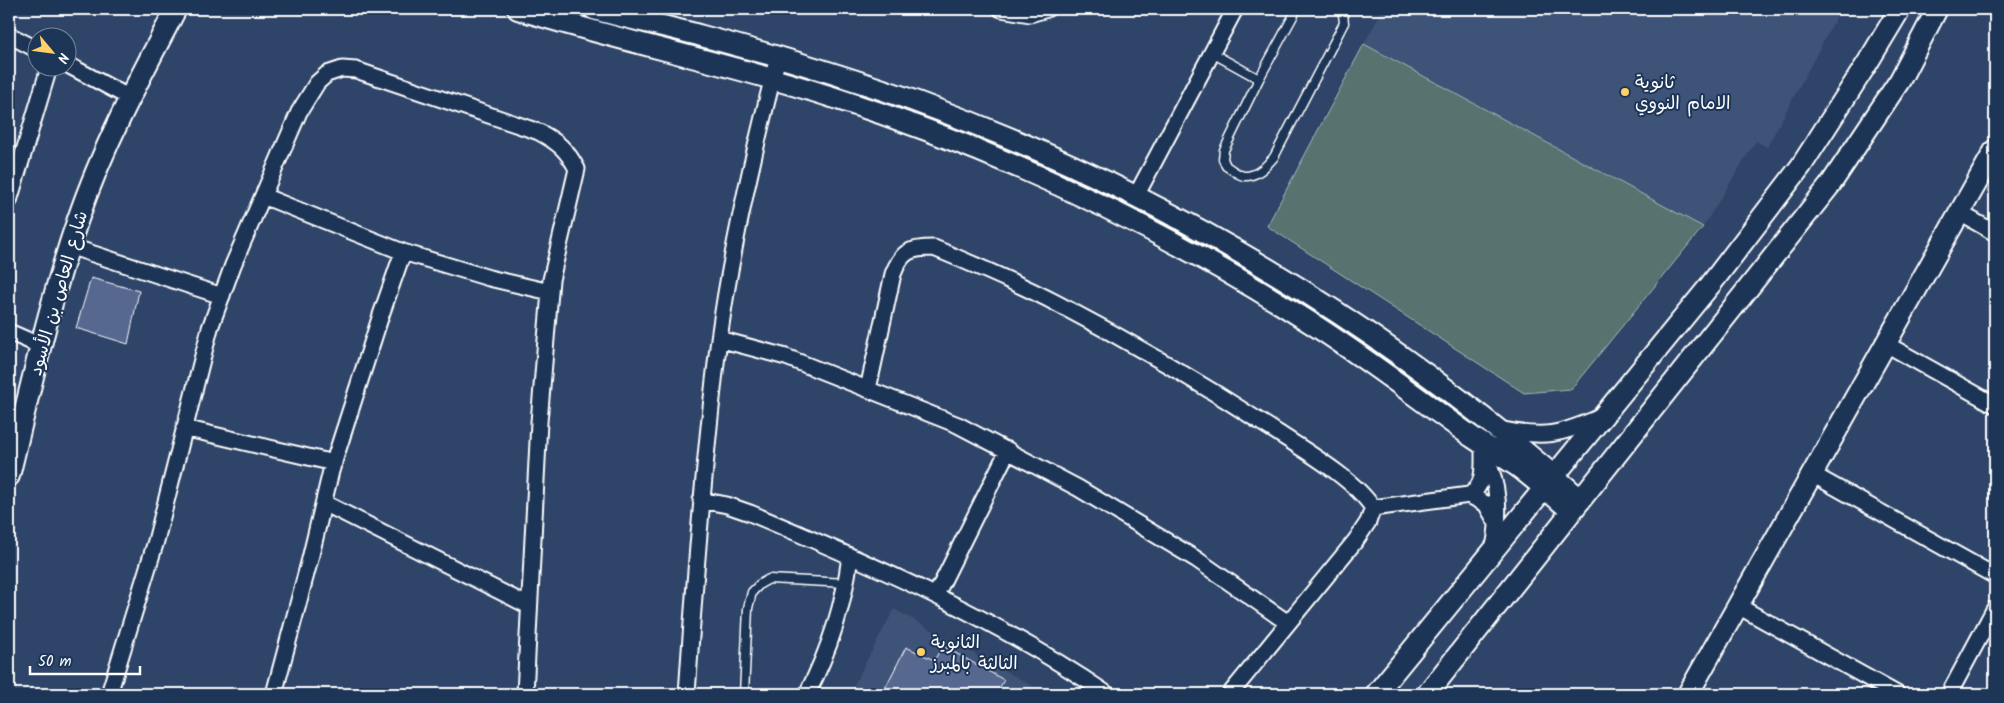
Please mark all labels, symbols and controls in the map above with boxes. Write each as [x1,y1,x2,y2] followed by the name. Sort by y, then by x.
[28,28,78,78] north arrow
[51,49,74,67] text: N
[1635,69,1731,119] place label: ثانوية الامام النووي
[1619,86,1631,98] marker: ثانوية الامام النووي
[22,208,97,379] street label: شارع العاص بن الأسود
[929,629,1018,679] place label: الثانوية الثالثة بالمبرز
[30,643,140,675] scale bar
[915,646,927,658] marker: الثانوية الثالثة بالمبرز
[38,650,72,674] text: 50 m

